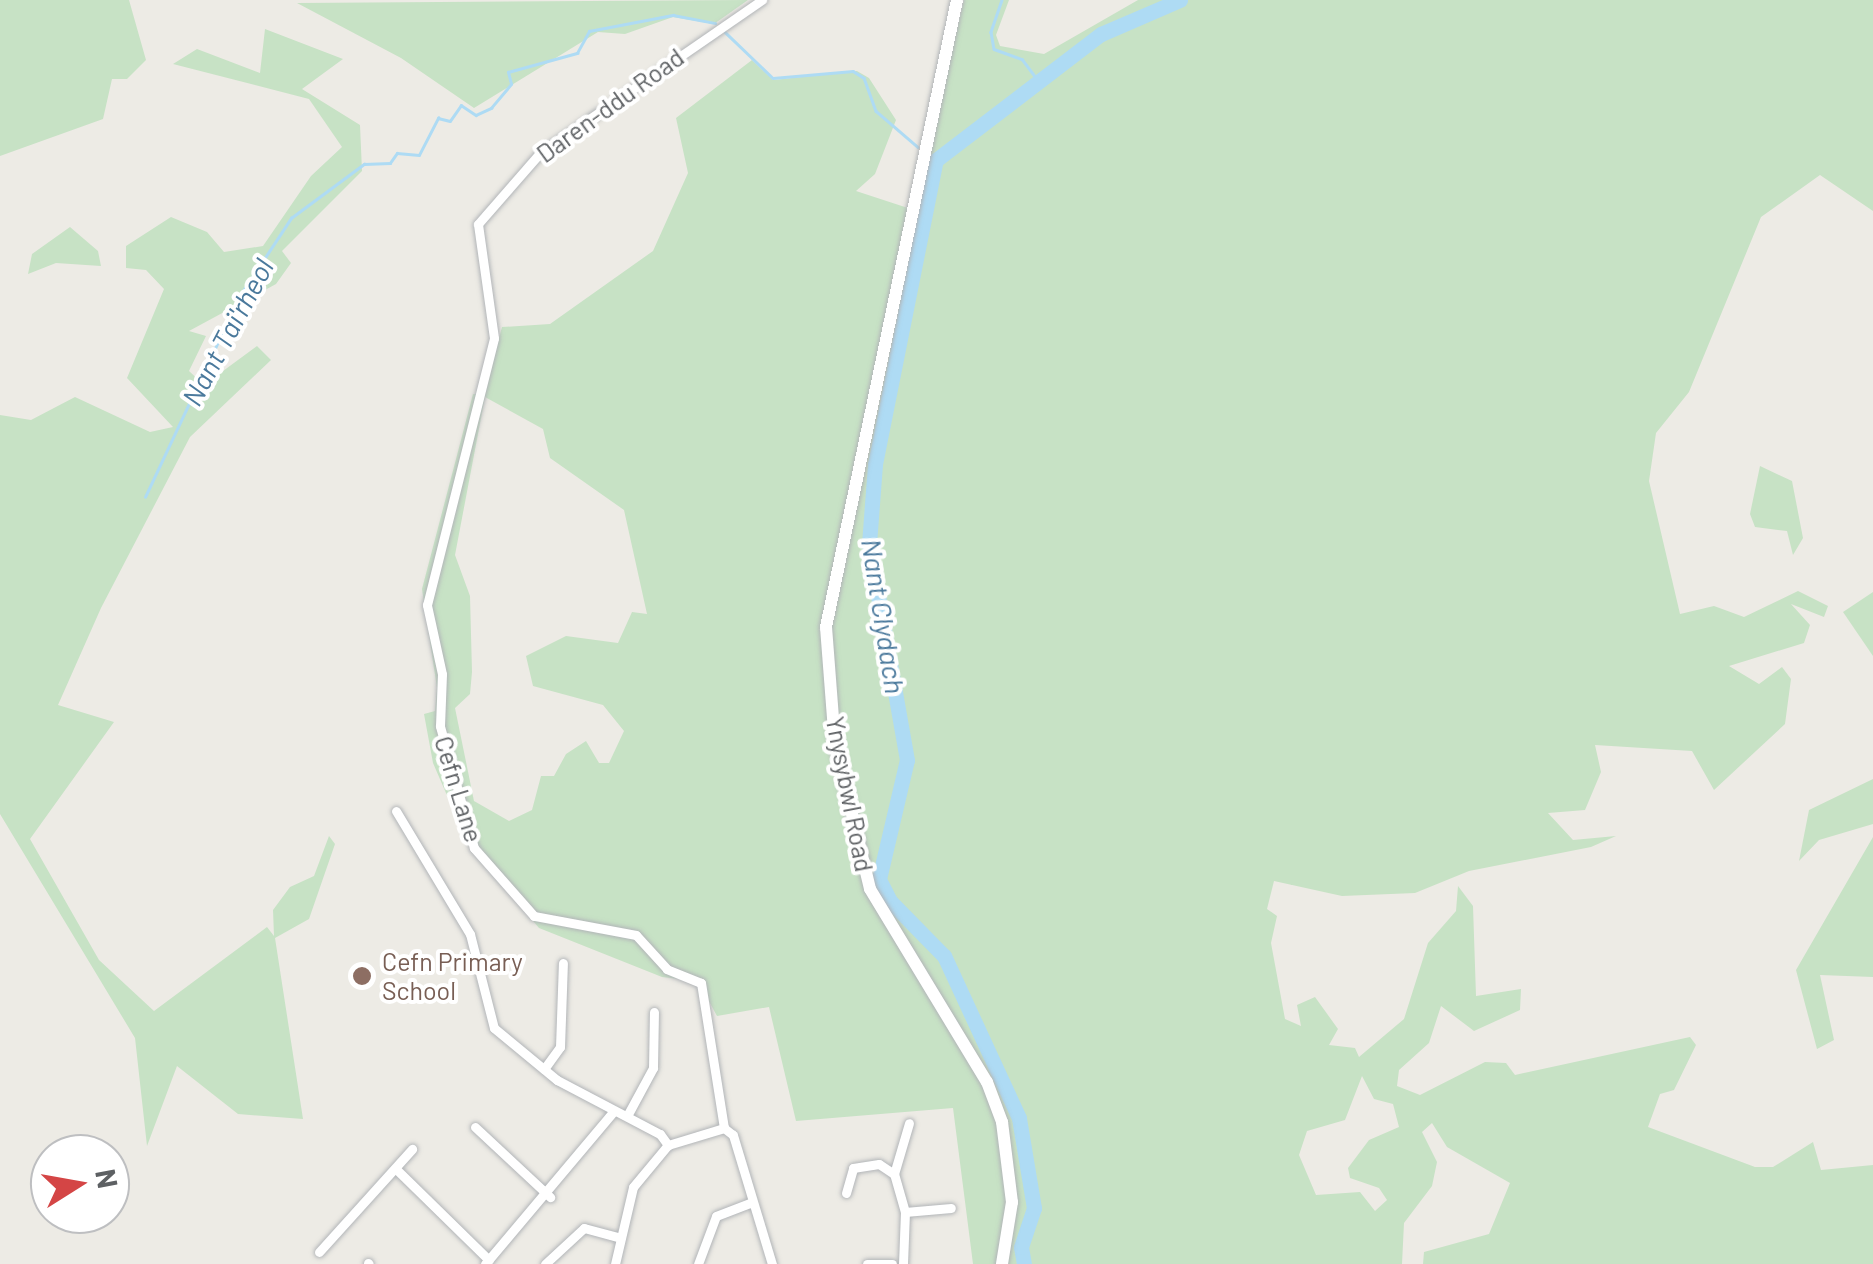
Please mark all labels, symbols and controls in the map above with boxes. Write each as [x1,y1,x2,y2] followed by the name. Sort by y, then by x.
[531,42,689,168] street label: Daren-ddu Road
[174,253,280,411] water label: Nant Tai'rheol
[855,536,913,696] water label: Nant Clydach
[820,714,880,874] street label: Ynysybwl Road
[429,732,489,846] street label: Cefn Lane
[382,947,523,1006] place label: Cefn Primary School
[351,965,373,987] marker: Cefn Primary School
[30,1134,130,1234] north arrow
[89,1166,126,1191] text: N

